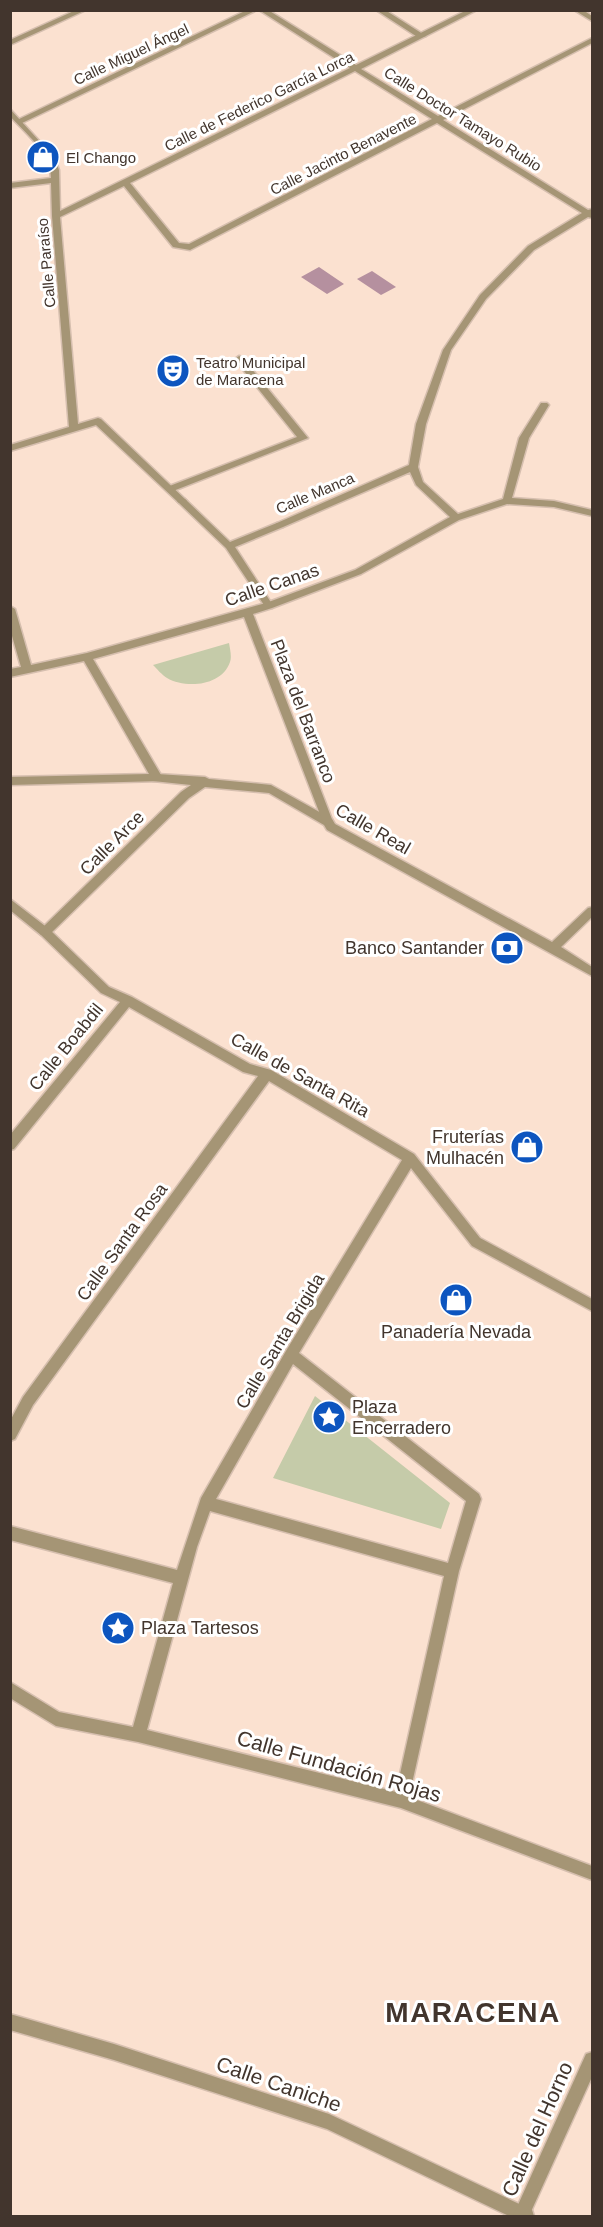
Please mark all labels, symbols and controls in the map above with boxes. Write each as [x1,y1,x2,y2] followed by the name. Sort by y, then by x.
[71,20,191,88] street label: Calle Miguel Ángel
[162,47,357,154] street label: Calle de Federico García Lorca
[381,63,545,175] street label: Calle Doctor Tamayo Rubio
[267,110,419,198] street label: Calle Jacinto Benavente
[25,139,61,175] shop icon: El Chango
[66,149,136,166] place label: El Chango
[34,217,58,309] street label: Calle Paraíso
[155,353,191,389] theatre icon: Teatro Municipal de Maracena
[196,354,305,388] place label: Teatro Municipal de Maracena
[273,469,357,517] street label: Calle Manca
[222,560,322,610] street label: Calle Canas
[266,636,340,786] street label: Plaza del Barranco
[332,800,414,858] street label: Calle Real
[76,807,148,879] street label: Calle Arce
[489,930,525,966] bank icon: Banco Santander
[345,938,484,958] place label: Banco Santander
[25,999,107,1095] street label: Calle Boabdil
[227,1029,374,1122] street label: Calle de Santa Rita
[426,1127,504,1168] place label: Fruterías Mulhacén
[509,1129,545,1165] shop icon: Fruterías Mulhacén
[73,1179,172,1305] street label: Calle Santa Rosa
[232,1269,329,1412] street label: Calle Santa Brigida
[438,1282,474,1318] shop icon: Panadería Nevada
[381,1322,532,1342] place label: Panadería Nevada
[352,1397,451,1438] place label: Plaza Encerradero
[311,1399,347,1435] place icon: Plaza Encerradero
[100,1610,136,1646] place icon: Plaza Tartesos
[141,1618,259,1638] place label: Plaza Tartesos
[234,1726,444,1806] street label: Calle Fundación Rojas
[385,1997,561,2028] district label: MARACENA
[213,2052,345,2116] street label: Calle Caniche
[497,2058,577,2200] street label: Calle del Horno

